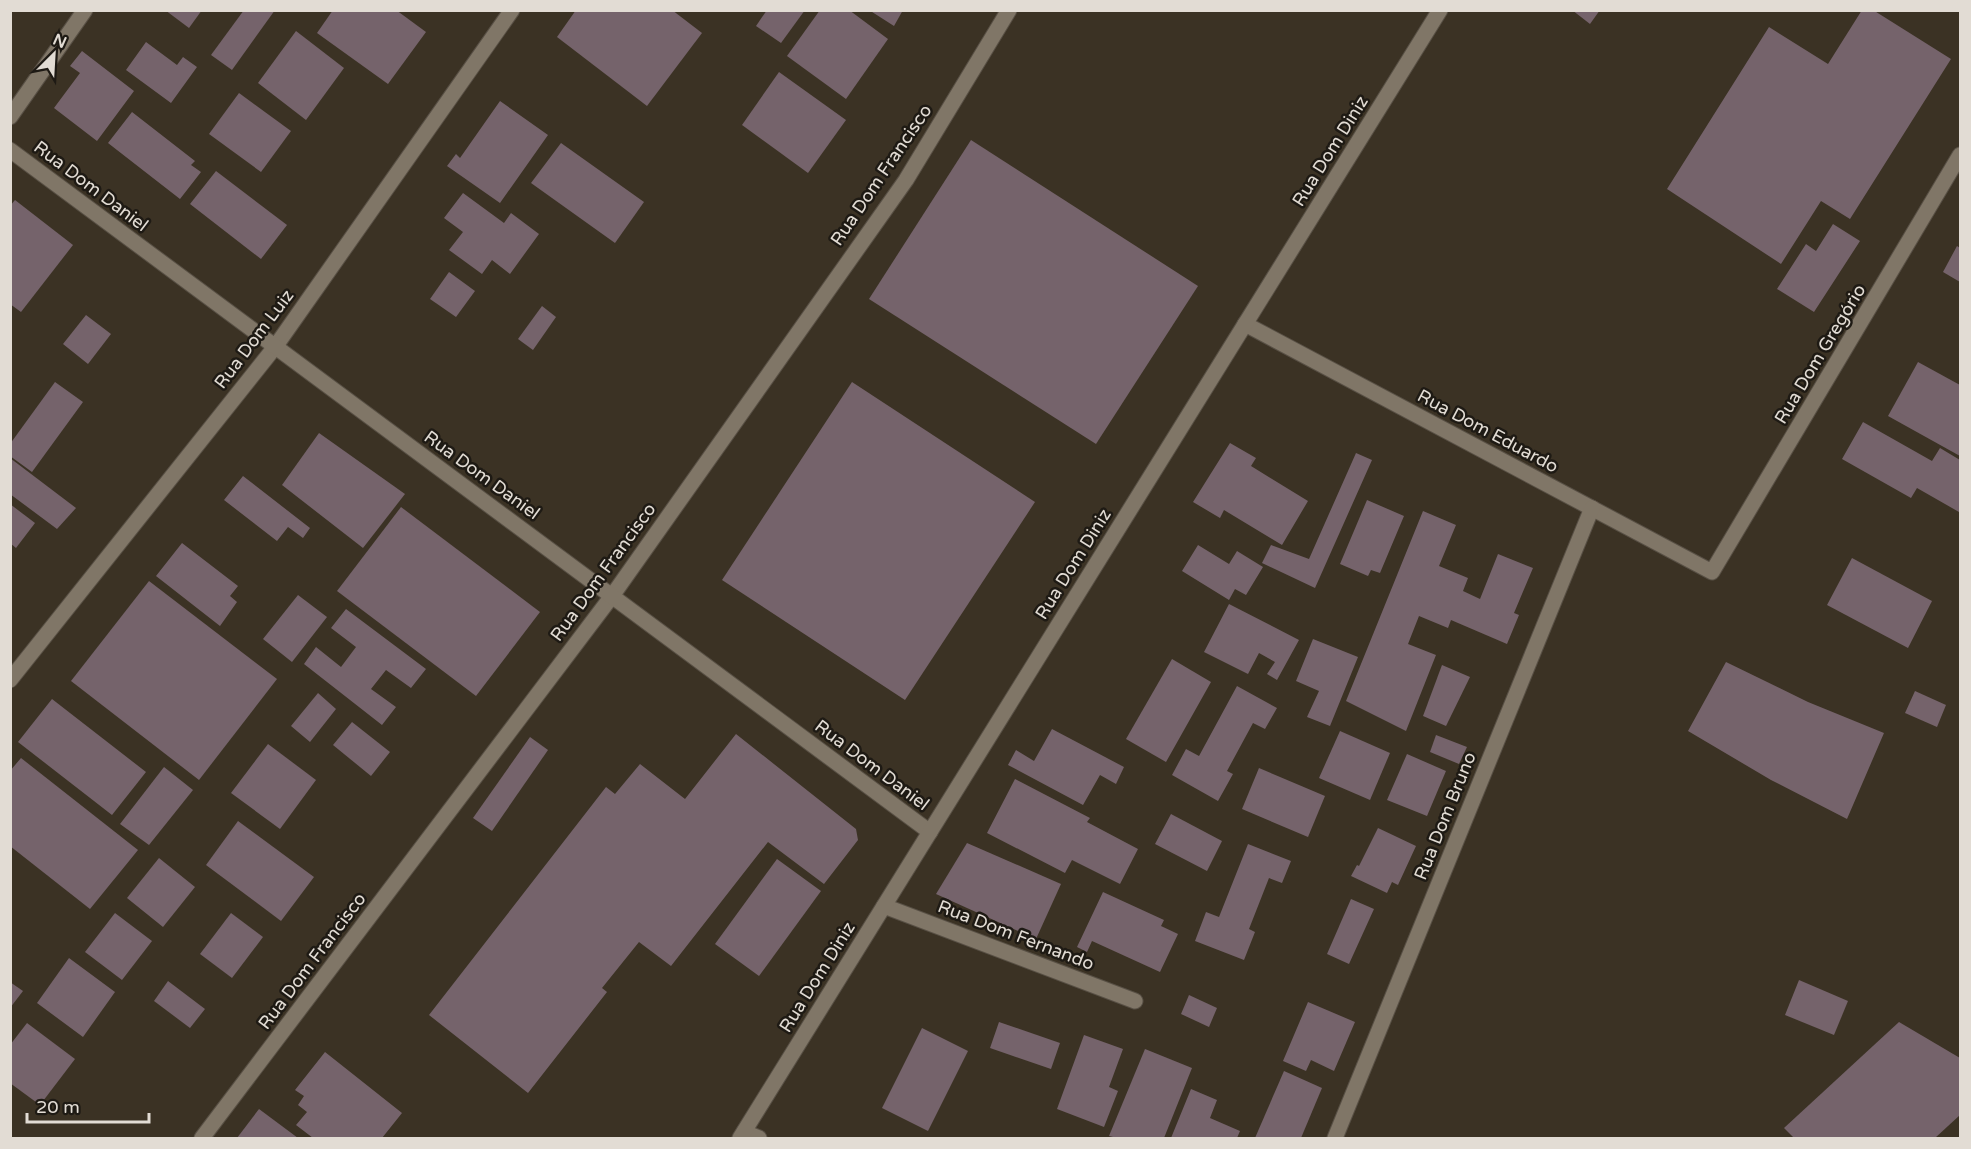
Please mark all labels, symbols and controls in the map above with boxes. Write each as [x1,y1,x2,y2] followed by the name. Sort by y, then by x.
[24,24,84,84] north arrow
[50,29,70,53] text: N
[1287,92,1373,210] street label: Rua Dom Diniz
[826,100,936,250] street label: Rua Dom Francisco
[29,136,153,236] street label: Rua Dom Daniel
[1770,280,1870,428] street label: Rua Dom Gregório
[210,285,299,393] street label: Rua Dom Luiz
[1414,385,1562,477] street label: Rua Dom Eduardo
[420,426,544,524] street label: Rua Dom Daniel
[545,499,661,645] street label: Rua Dom Francisco
[1030,505,1116,623] street label: Rua Dom Diniz
[810,715,934,815] street label: Rua Dom Daniel
[1409,749,1481,883] street label: Rua Dom Bruno
[253,888,371,1034] street label: Rua Dom Francisco
[935,895,1097,975] street label: Rua Dom Fernando
[774,918,860,1036] street label: Rua Dom Diniz
[27,1086,148,1124] scale bar
[36,1096,80,1118] text: 20 m

